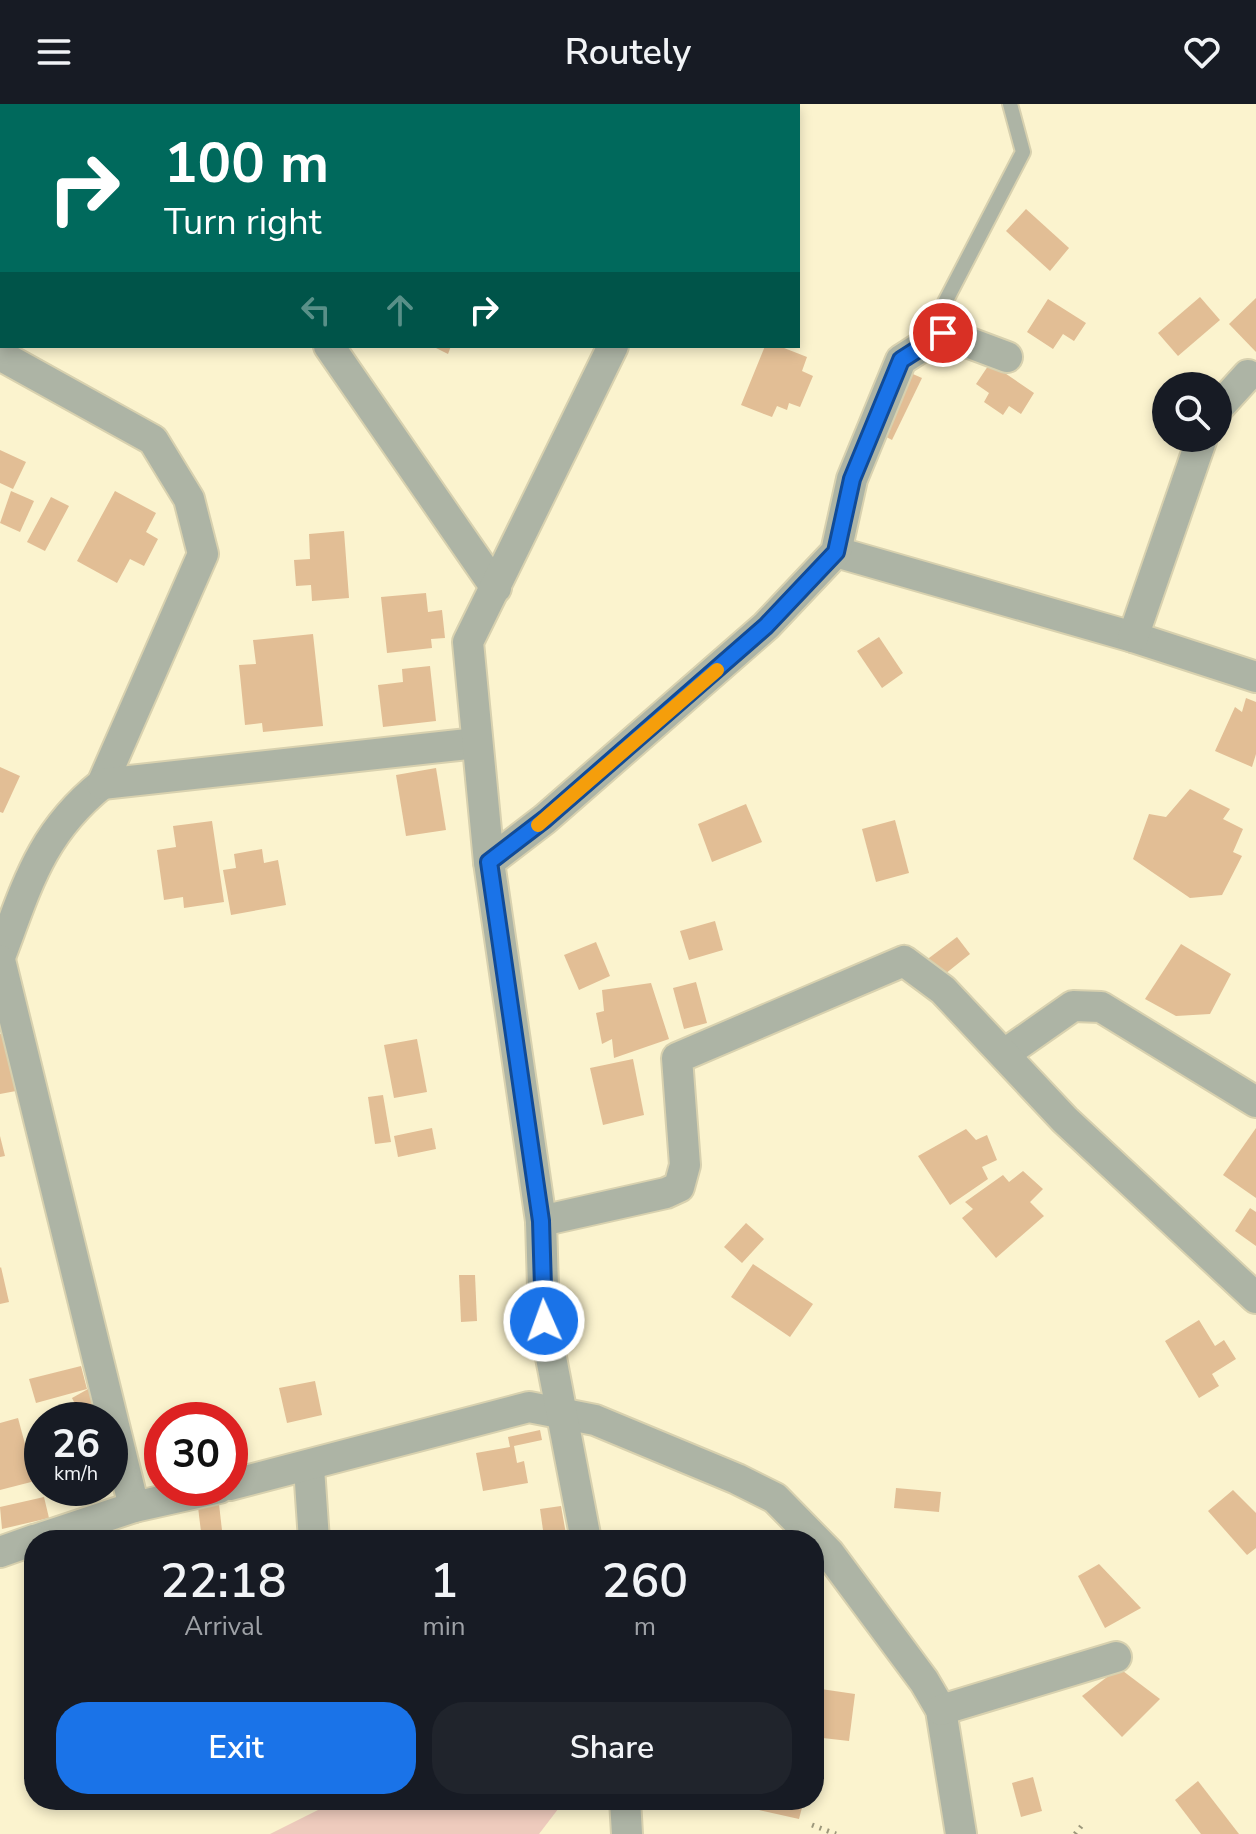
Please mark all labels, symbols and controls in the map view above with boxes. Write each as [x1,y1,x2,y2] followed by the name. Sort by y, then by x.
[565,28,691,77] text: Routely
[32,30,76,74] icon: menu
[1180,30,1224,74] icon: heart
[164,125,329,202] text: 100 m
[32,136,136,240] icon: right
[164,198,321,247] text: Turn right
[294,288,338,332] icon: left
[378,288,422,332] icon: ahead
[462,288,506,332] icon: right
[909,299,977,367] pin
[921,311,965,355] icon: arrive
[1152,372,1232,452] map controls
[1152,372,1232,452] button: search
[502,1279,586,1363] position arrow
[144,1402,248,1506] speed limit sign: 30
[52,1417,100,1471] text: 26
[54,1460,98,1487] text: km/h
[160,1548,287,1614] text: 22:18
[430,1548,458,1614] text: 1
[602,1548,688,1614] text: 260
[184,1609,262,1644] text: Arrival
[423,1609,466,1644] text: min
[634,1609,656,1644] text: m
[56,1702,416,1794] button: Exit
[432,1702,792,1794] button: Share

